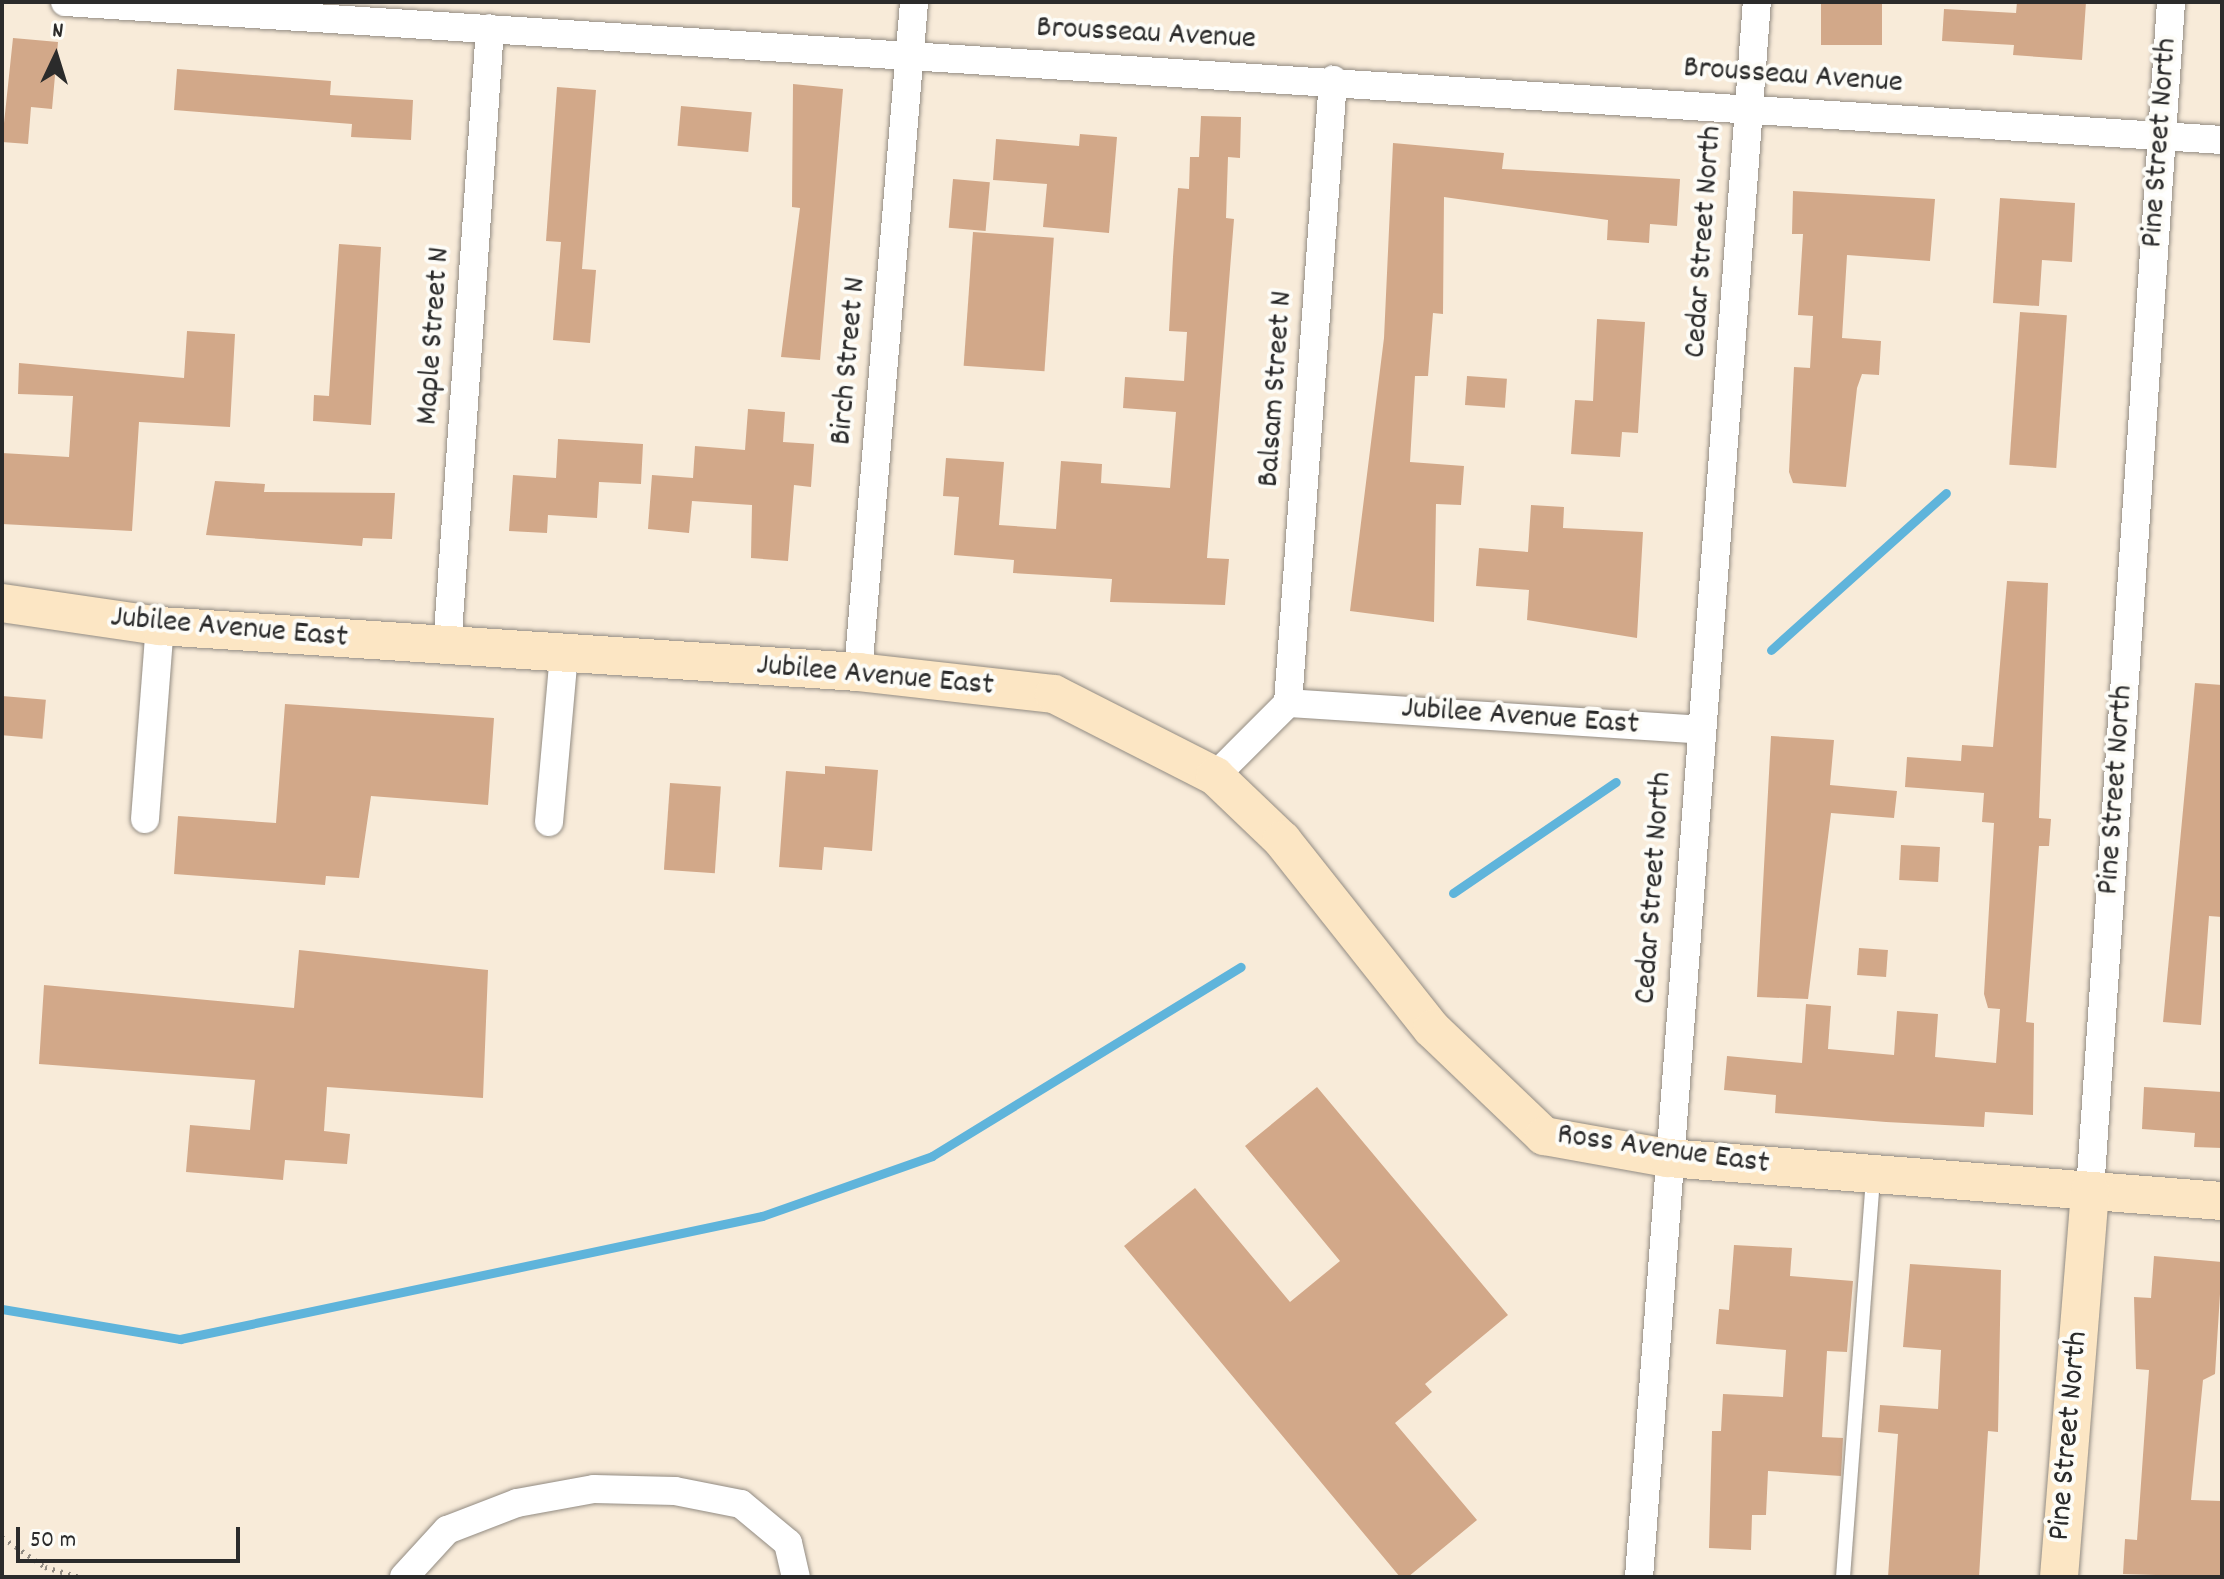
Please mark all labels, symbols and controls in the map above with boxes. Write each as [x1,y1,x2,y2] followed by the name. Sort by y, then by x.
[1035,10,1257,60] street label: Brousseau Avenue
[16,16,96,96] north arrow
[51,16,64,47] text: N
[2135,37,2187,249] street label: Pine Street North
[1682,50,1904,104] street label: Brousseau Avenue
[1678,125,1732,359] street label: Cedar Street North
[410,246,460,426] street label: Maple Street N
[824,275,876,447] street label: Birch Street N
[1251,290,1303,488] street label: Balsam Street N
[109,600,349,658] street label: Jubilee Avenue East
[755,648,995,706] street label: Jubilee Avenue East
[2091,684,2143,896] street label: Pine Street North
[1400,691,1640,745] street label: Jubilee Avenue East
[1628,771,1682,1005] street label: Cedar Street North
[1554,1117,1772,1185] street label: Ross Avenue East
[2042,1330,2098,1542] street label: Pine Street North
[20,1511,244,1561] scale bar
[30,1524,76,1558] text: 50 m

